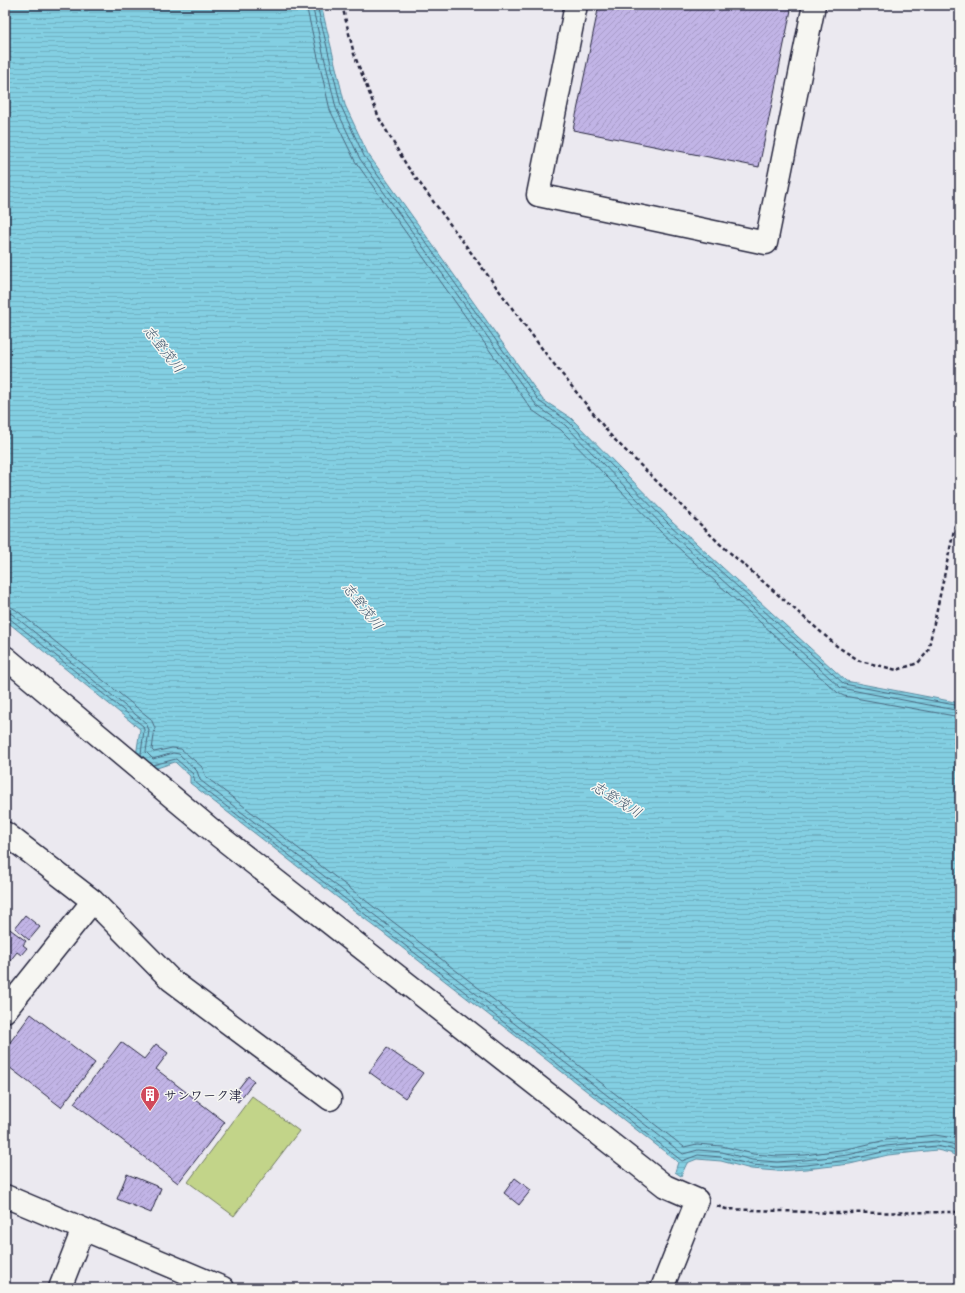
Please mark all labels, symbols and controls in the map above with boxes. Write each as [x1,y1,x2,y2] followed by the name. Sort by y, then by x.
[137,320,191,379] water label: 志登茂川
[336,577,390,636] water label: 志登茂川
[586,774,647,825] water label: 志登茂川
[139,1084,161,1112] building icon: サンワーク津
[164,1084,242,1107] place label: サンワーク津

